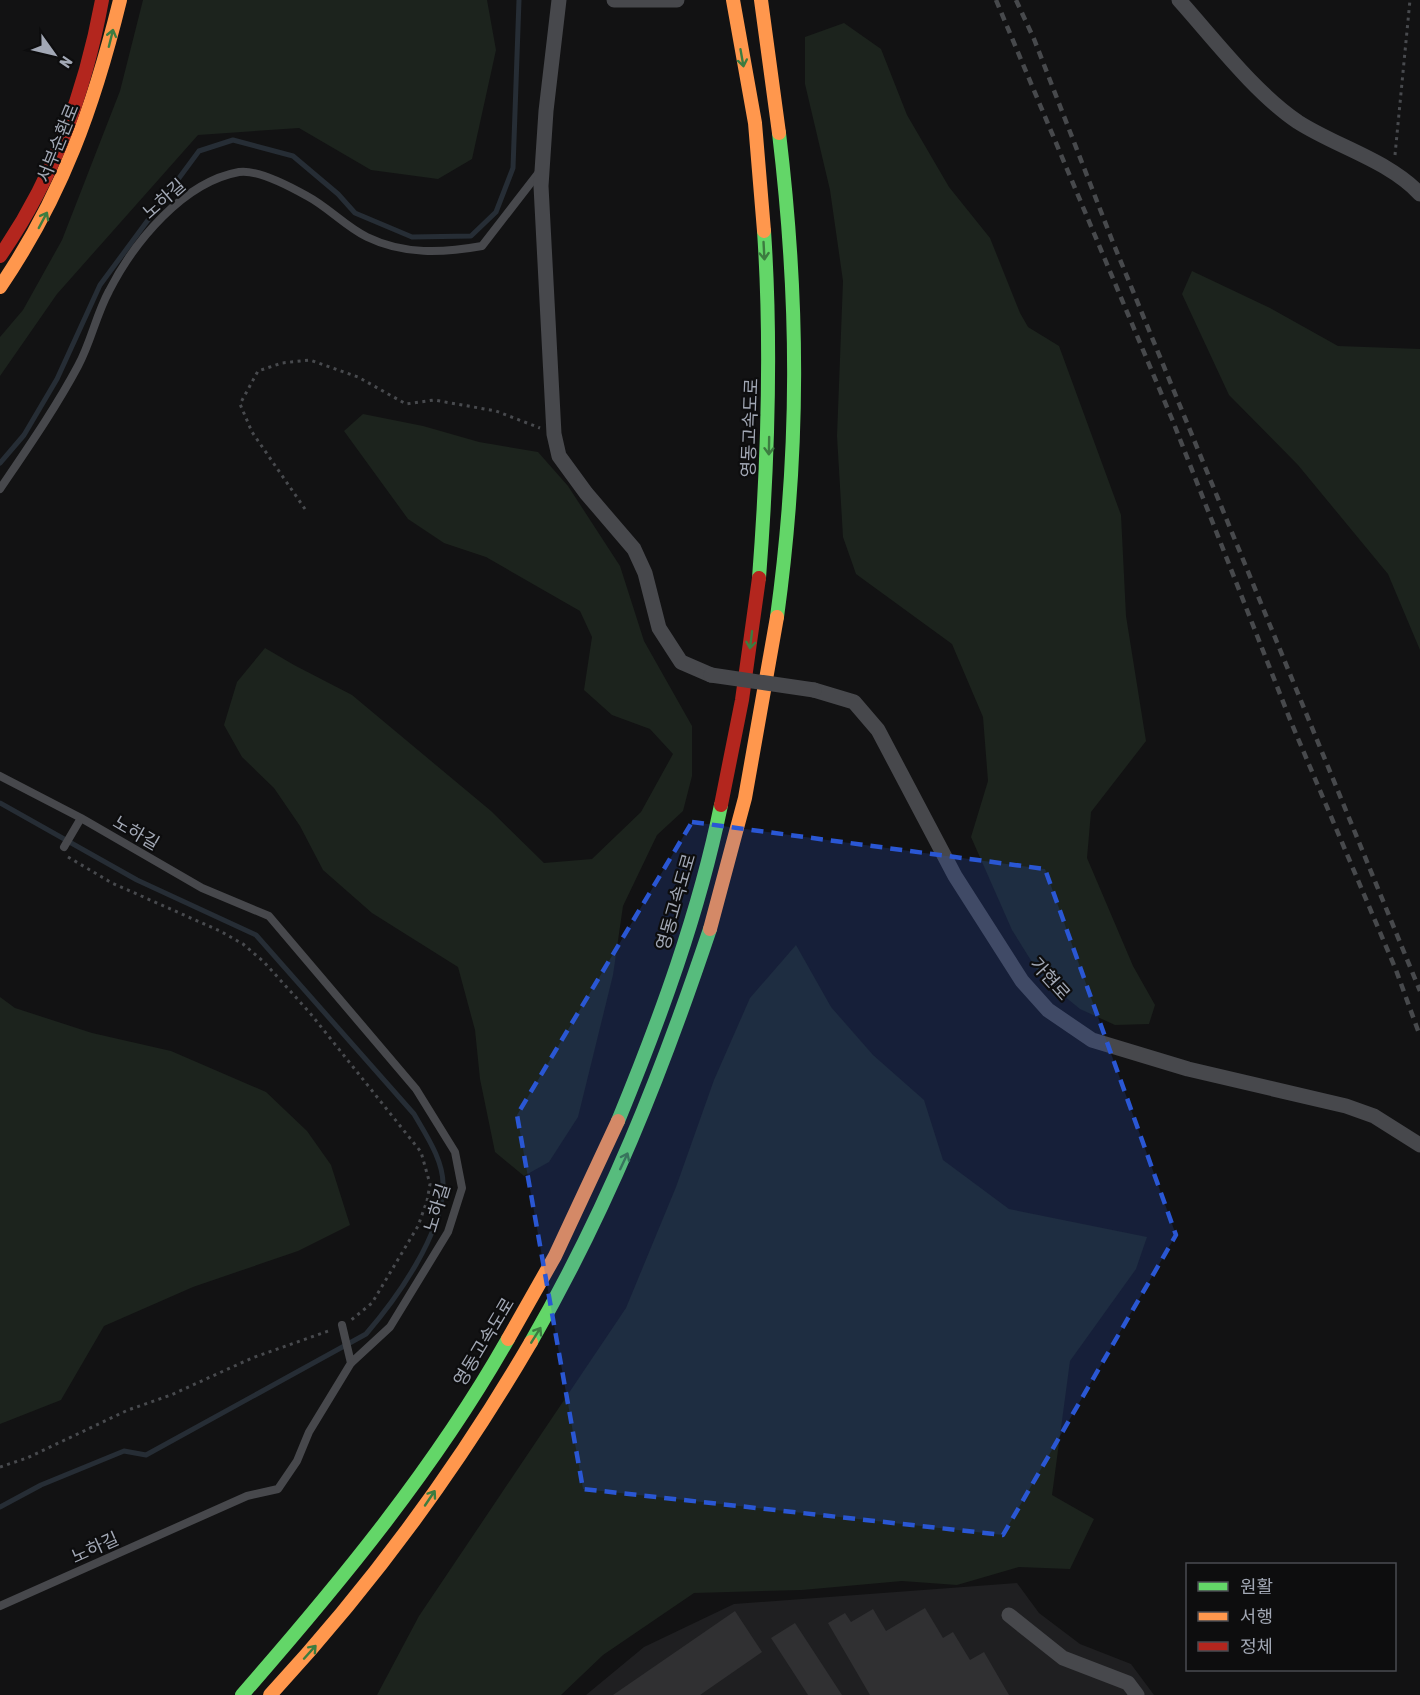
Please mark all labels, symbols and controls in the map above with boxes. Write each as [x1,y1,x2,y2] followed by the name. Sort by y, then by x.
[24,24,84,84] north arrow
[106,29,117,48] one-way arrow
[737,47,748,67] one-way arrow
[56,53,77,71] text: N
[32,100,83,185] street label: 서부순환로
[138,174,189,223] street label: 노하길
[38,212,49,230] one-way arrow
[759,241,770,261] one-way arrow
[737,378,762,478] street label: 영동고속도로
[763,435,775,455] one-way arrow
[745,630,756,649] one-way arrow
[109,811,163,854] street label: 노하길
[652,851,699,953] street label: 영동고속도로
[1026,953,1075,1004] street label: 가현로
[619,1152,630,1170] one-way arrow
[419,1181,454,1235] street label: 노하길
[449,1294,518,1390] street label: 영동고속도로
[531,1327,543,1344] one-way arrow
[424,1491,436,1507] one-way arrow
[68,1528,122,1567] street label: 노하길
[1186,1563,1396,1671] legend
[1240,1576,1273,1597] text: 원활
[1240,1606,1273,1627] text: 서행
[1240,1636,1273,1657] text: 정체
[303,1644,317,1659] one-way arrow

